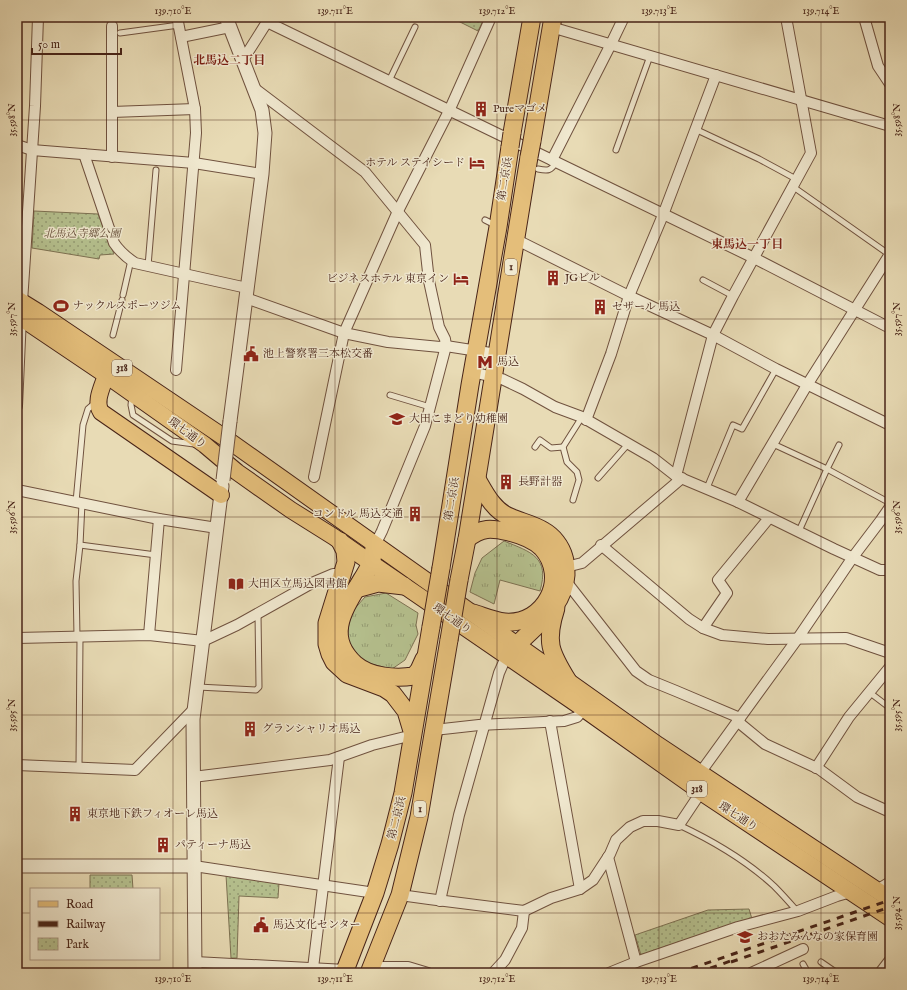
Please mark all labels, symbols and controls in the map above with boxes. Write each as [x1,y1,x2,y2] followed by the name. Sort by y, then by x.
[155,5,191,18] text: 139.710°E
[317,5,353,18] text: 139.711°E
[479,5,515,18] text: 139.712°E
[641,5,677,18] text: 139.713°E
[803,5,839,18] text: 139.714°E
[32,30,121,56] scale bar
[38,37,60,52] text: 50 m
[193,53,265,68] district label: 北馬込二丁目
[472,100,490,118] building icon: Pureマゴメ
[493,102,547,116] place label: Pureマゴメ
[6,103,19,137] text: 35.598°N
[891,103,904,137] text: 35.598°N
[468,154,486,172] hotel icon: ホテル ステイシード
[365,156,465,170] place label: ホテル ステイシード
[495,156,515,202] street label: 第二京浜
[44,227,122,241] park label: 北馬込寺郷公園
[711,237,783,252] district label: 東馬込一丁目
[505,259,517,275] road number: 1
[544,269,562,287] building icon: JGビル
[452,270,470,288] hotel icon: ビジネスホテル 東京イン
[563,271,600,285] place label: JGビル
[326,272,449,286] place label: ビジネスホテル 東京イン
[52,297,70,315] sports icon: ナックルスポーツジム
[591,298,609,316] building icon: セザール 馬込
[73,299,181,313] place label: ナックルスポーツジム
[612,300,680,314] place label: セザール 馬込
[6,302,19,336] text: 35.597°N
[891,302,904,336] text: 35.597°N
[242,345,260,363] public building icon: 池上警察署三本松交番
[263,347,373,361] place label: 池上警察署三本松交番
[476,353,494,371] metro station icon: 馬込
[497,355,519,369] place label: 馬込
[112,360,132,376] road number: 318
[388,410,406,428] school or university icon: 大田こまどり幼稚園
[409,412,508,426] place label: 大田こまどり幼稚園
[165,414,209,452] street label: 環七通り
[497,473,515,491] building icon: 長野計器
[518,475,562,489] place label: 長野計器
[442,476,462,522] street label: 第二京浜
[6,500,19,534] text: 35.596°N
[891,500,904,534] text: 35.596°N
[406,505,424,523] building icon: コンドル 馬込交通
[313,507,403,521] place label: コンドル 馬込交通
[227,575,245,593] library icon: 大田区立馬込図書館
[248,577,347,591] place label: 大田区立馬込図書館
[430,601,474,637] street label: 環七通り
[6,698,19,731] text: 35.595°N
[891,698,904,731] text: 35.595°N
[241,720,259,738] building icon: グランシャリオ馬込
[262,722,360,736] place label: グランシャリオ馬込
[687,781,707,797] road number: 318
[385,795,409,841] street label: 第二京浜
[716,799,760,835] street label: 環七通り
[414,801,426,817] road number: 1
[66,805,84,823] building icon: 東京地下鉄フィオーレ馬込
[87,807,218,821] place label: 東京地下鉄フィオーレ馬込
[154,836,172,854] building icon: パティーナ馬込
[175,838,251,852] place label: パティーナ馬込
[30,888,160,960] legend
[891,896,904,930] text: 35.594°N
[66,897,94,912] text: Road
[252,916,270,934] public building icon: 馬込文化センター
[66,917,105,932] text: Railway
[273,918,361,932] place label: 馬込文化センター
[736,928,754,946] school or university icon: おおたみんなの家保育園
[757,930,878,944] place label: おおたみんなの家保育園
[66,937,89,952] text: Park
[155,973,191,986] text: 139.710°E
[317,973,353,986] text: 139.711°E
[479,973,515,986] text: 139.712°E
[641,973,677,986] text: 139.713°E
[803,973,839,986] text: 139.714°E

